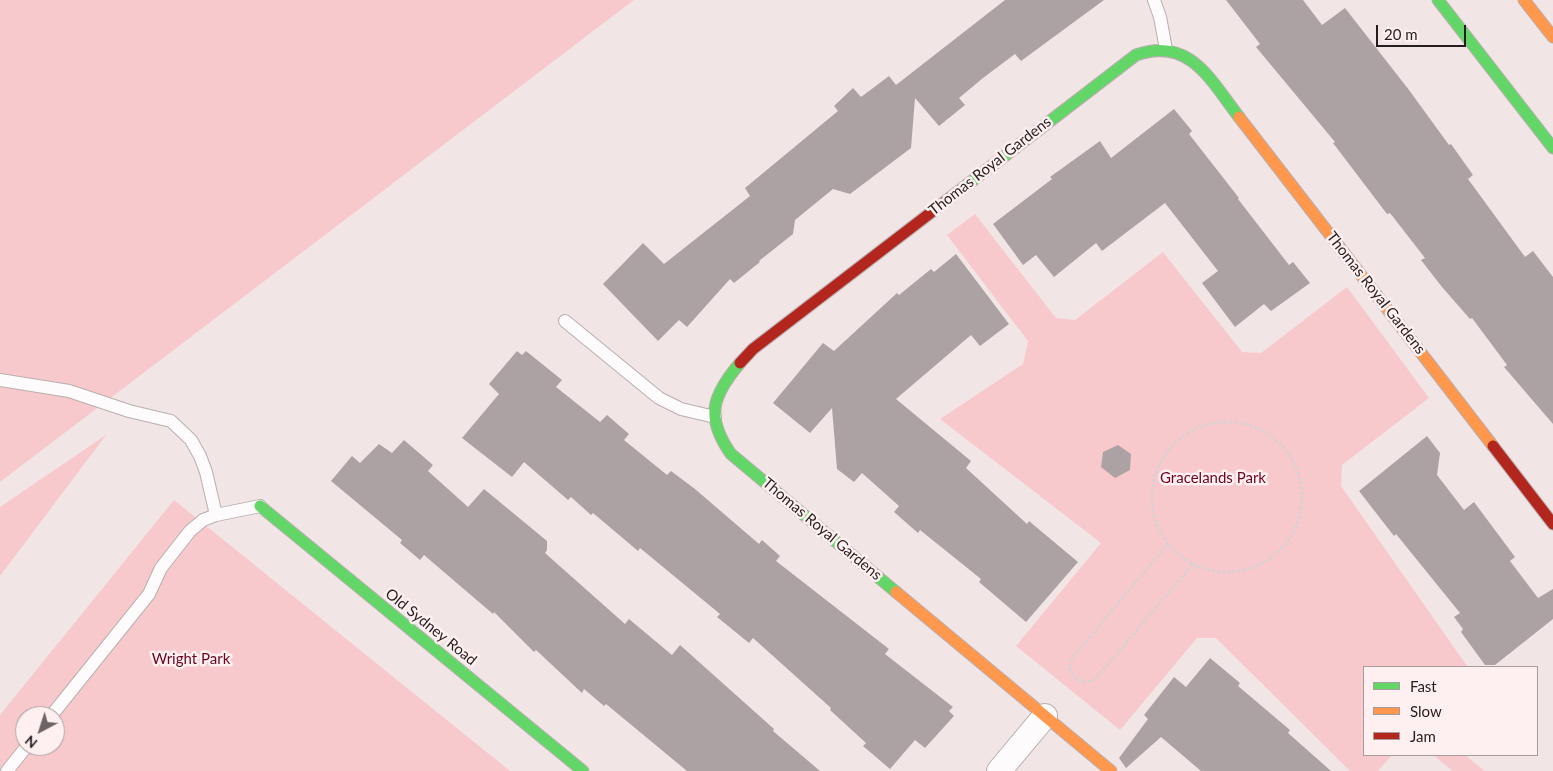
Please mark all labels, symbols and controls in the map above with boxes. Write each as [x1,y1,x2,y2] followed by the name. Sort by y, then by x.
[1378,15,1468,47] scale bar
[1384,25,1418,43] text: 20 m
[925,113,1055,219] street label: Thomas Royal Gardens
[1323,228,1429,358] street label: Thomas Royal Gardens
[1160,469,1266,487] park label: Gracelands Park
[759,474,885,584] street label: Thomas Royal Gardens
[382,585,480,669] street label: Old Sydney Road
[152,650,230,668] park label: Wright Park
[1363,666,1538,756] legend
[1410,677,1437,695] text: Fast
[1410,702,1442,720] text: Slow
[15,706,65,756] north arrow
[1410,727,1436,745] text: Jam
[21,732,40,752] text: N

